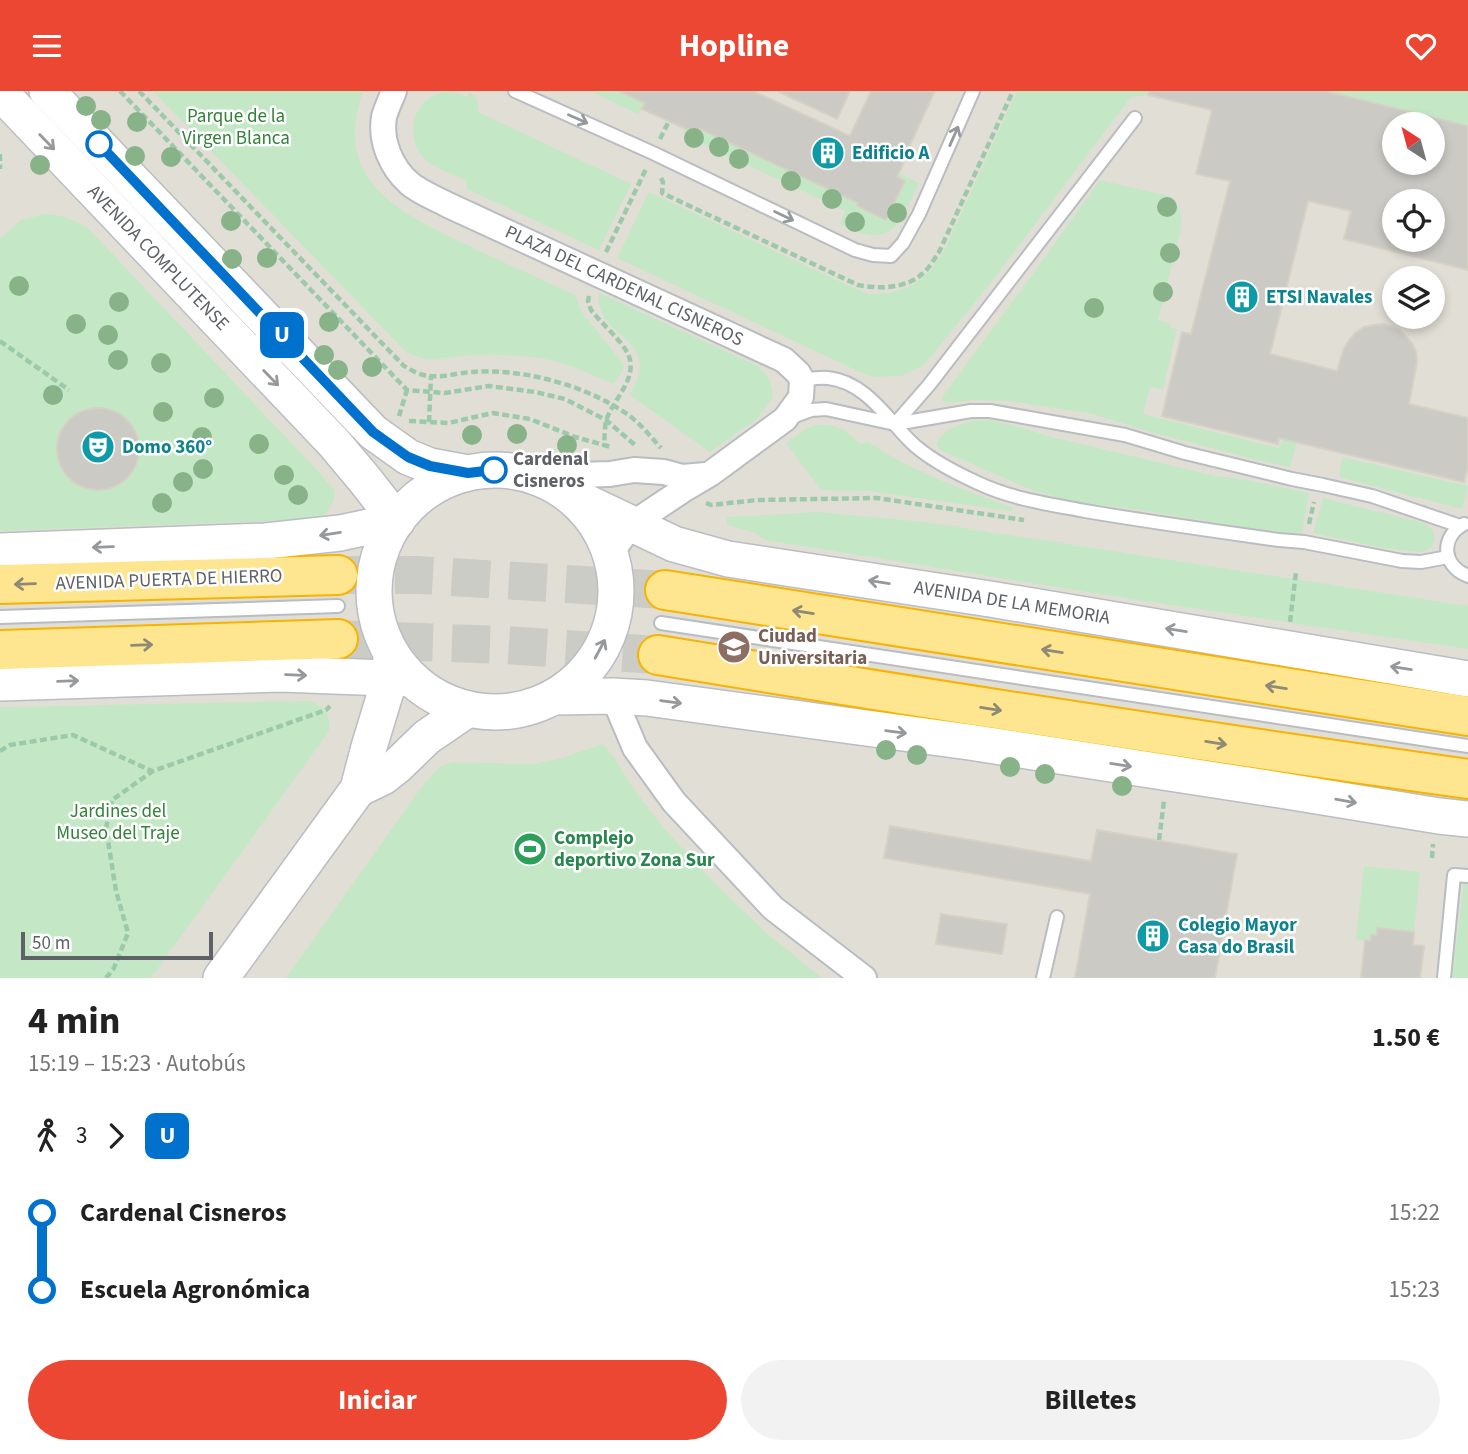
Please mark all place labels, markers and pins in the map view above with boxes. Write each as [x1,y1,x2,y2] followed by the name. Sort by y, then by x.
[86,131,112,157] unlabelled marker
[809,134,847,172] building icon: Edificio A
[852,140,930,167] place label: Edificio A
[1223,278,1261,316] building icon: ETSI Navales
[1266,284,1373,311] place label: ETSI Navales
[79,428,117,466] theatre icon: Domo 360°
[122,434,212,461] place label: Domo 360°
[513,446,589,495] place label: Cardenal Cisneros
[481,457,507,483] marker: Cardenal Cisneros
[758,623,867,672] place label: Ciudad Universitaria
[715,628,753,666] school or university icon: Ciudad Universitaria
[554,825,715,874] place label: Complejo deportivo Zona Sur
[511,830,549,868] sports icon: Complejo deportivo Zona Sur
[1178,912,1297,961] place label: Colegio Mayor Casa do Brasil
[1134,917,1172,955] building icon: Colegio Mayor Casa do Brasil

